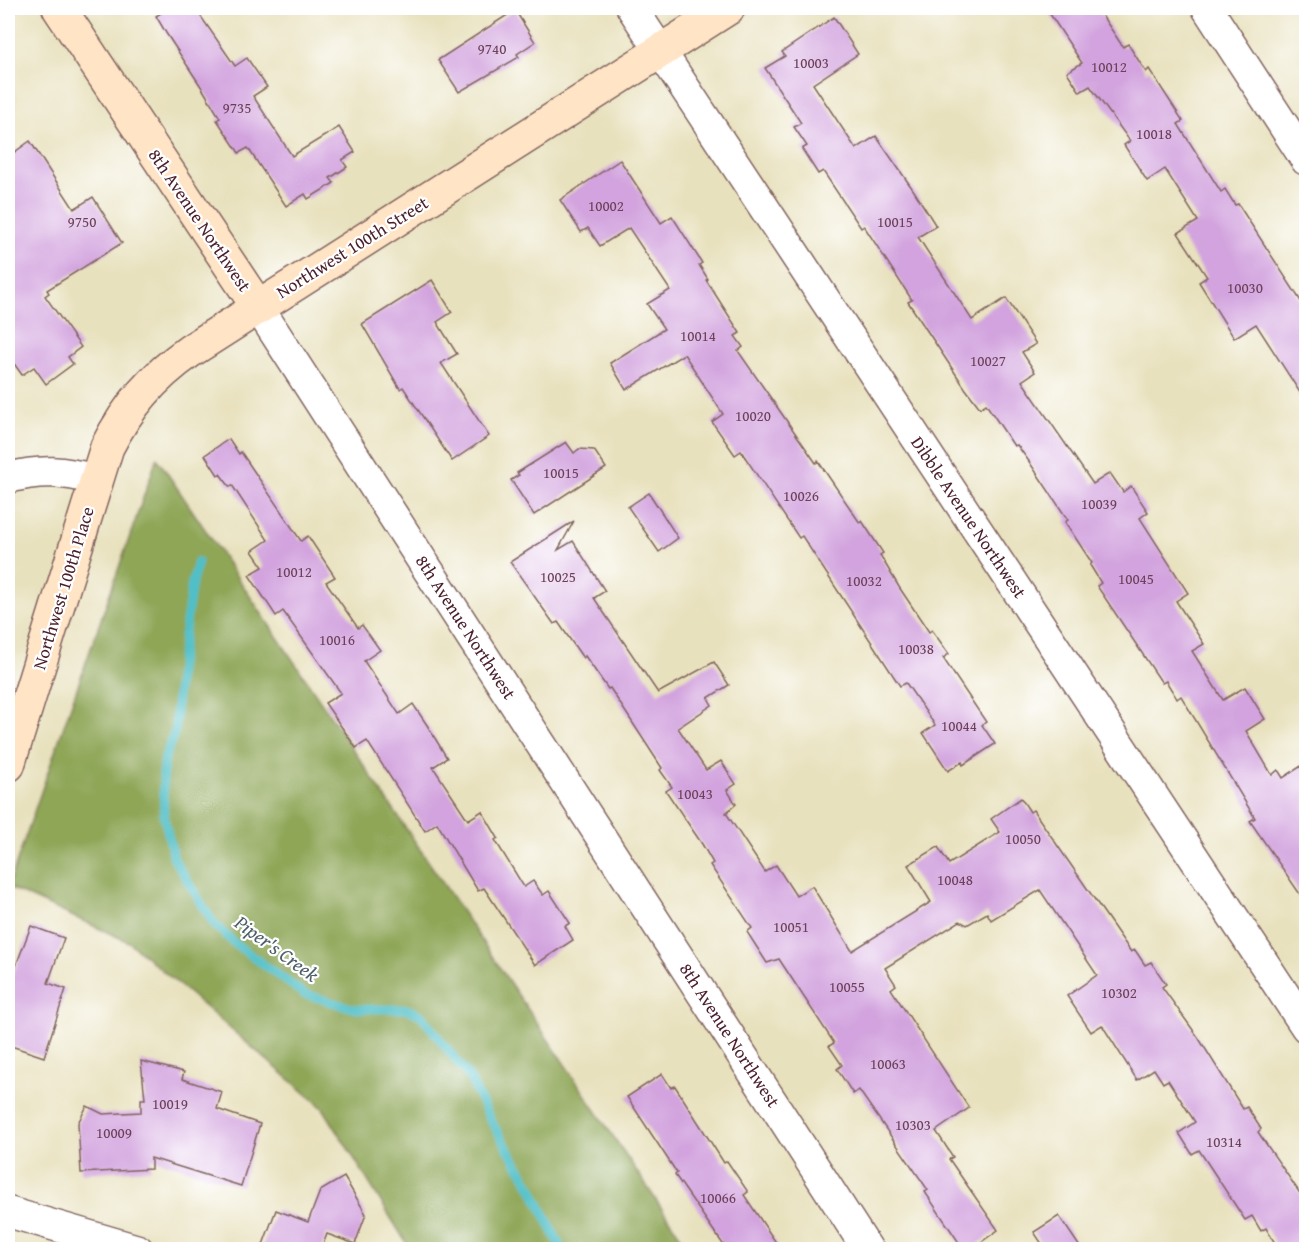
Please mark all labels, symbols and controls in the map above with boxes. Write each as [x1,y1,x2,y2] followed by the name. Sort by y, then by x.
[478,38,506,59] house number: 9740
[793,52,829,73] house number: 10003
[1091,56,1127,77] house number: 10012
[223,97,251,118] house number: 9735
[1136,123,1172,144] house number: 10018
[142,143,258,298] street label: 8th Avenue Northwest
[271,189,434,305] street label: Northwest 100th Street
[588,195,624,216] house number: 10002
[68,211,96,232] house number: 9750
[877,211,913,232] house number: 10015
[1227,277,1263,298] house number: 10030
[680,325,716,346] house number: 10014
[970,350,1006,371] house number: 10027
[735,405,771,426] house number: 10020
[905,430,1034,604] street label: Dibble Avenue Northwest
[543,462,579,483] house number: 10015
[783,485,819,506] house number: 10026
[1081,493,1117,514] house number: 10039
[25,503,101,673] street label: Northwest 100th Place
[409,549,523,705] street label: 8th Avenue Northwest
[276,561,312,582] house number: 10012
[540,566,576,587] house number: 10025
[1118,568,1154,589] house number: 10045
[846,570,882,591] house number: 10032
[319,629,355,650] house number: 10016
[898,638,934,659] house number: 10038
[941,715,977,736] house number: 10044
[677,783,713,804] house number: 10043
[1005,828,1041,849] house number: 10050
[937,869,973,890] house number: 10048
[228,907,326,989] water label: Piper's Creek
[773,916,809,937] house number: 10051
[673,957,787,1113] street label: 8th Avenue Northwest
[829,976,865,997] house number: 10055
[1101,982,1137,1003] house number: 10302
[870,1053,906,1074] house number: 10063
[152,1093,188,1114] house number: 10019
[895,1114,931,1135] house number: 10303
[96,1122,132,1143] house number: 10009
[1206,1131,1242,1152] house number: 10314
[700,1187,736,1208] house number: 10066

